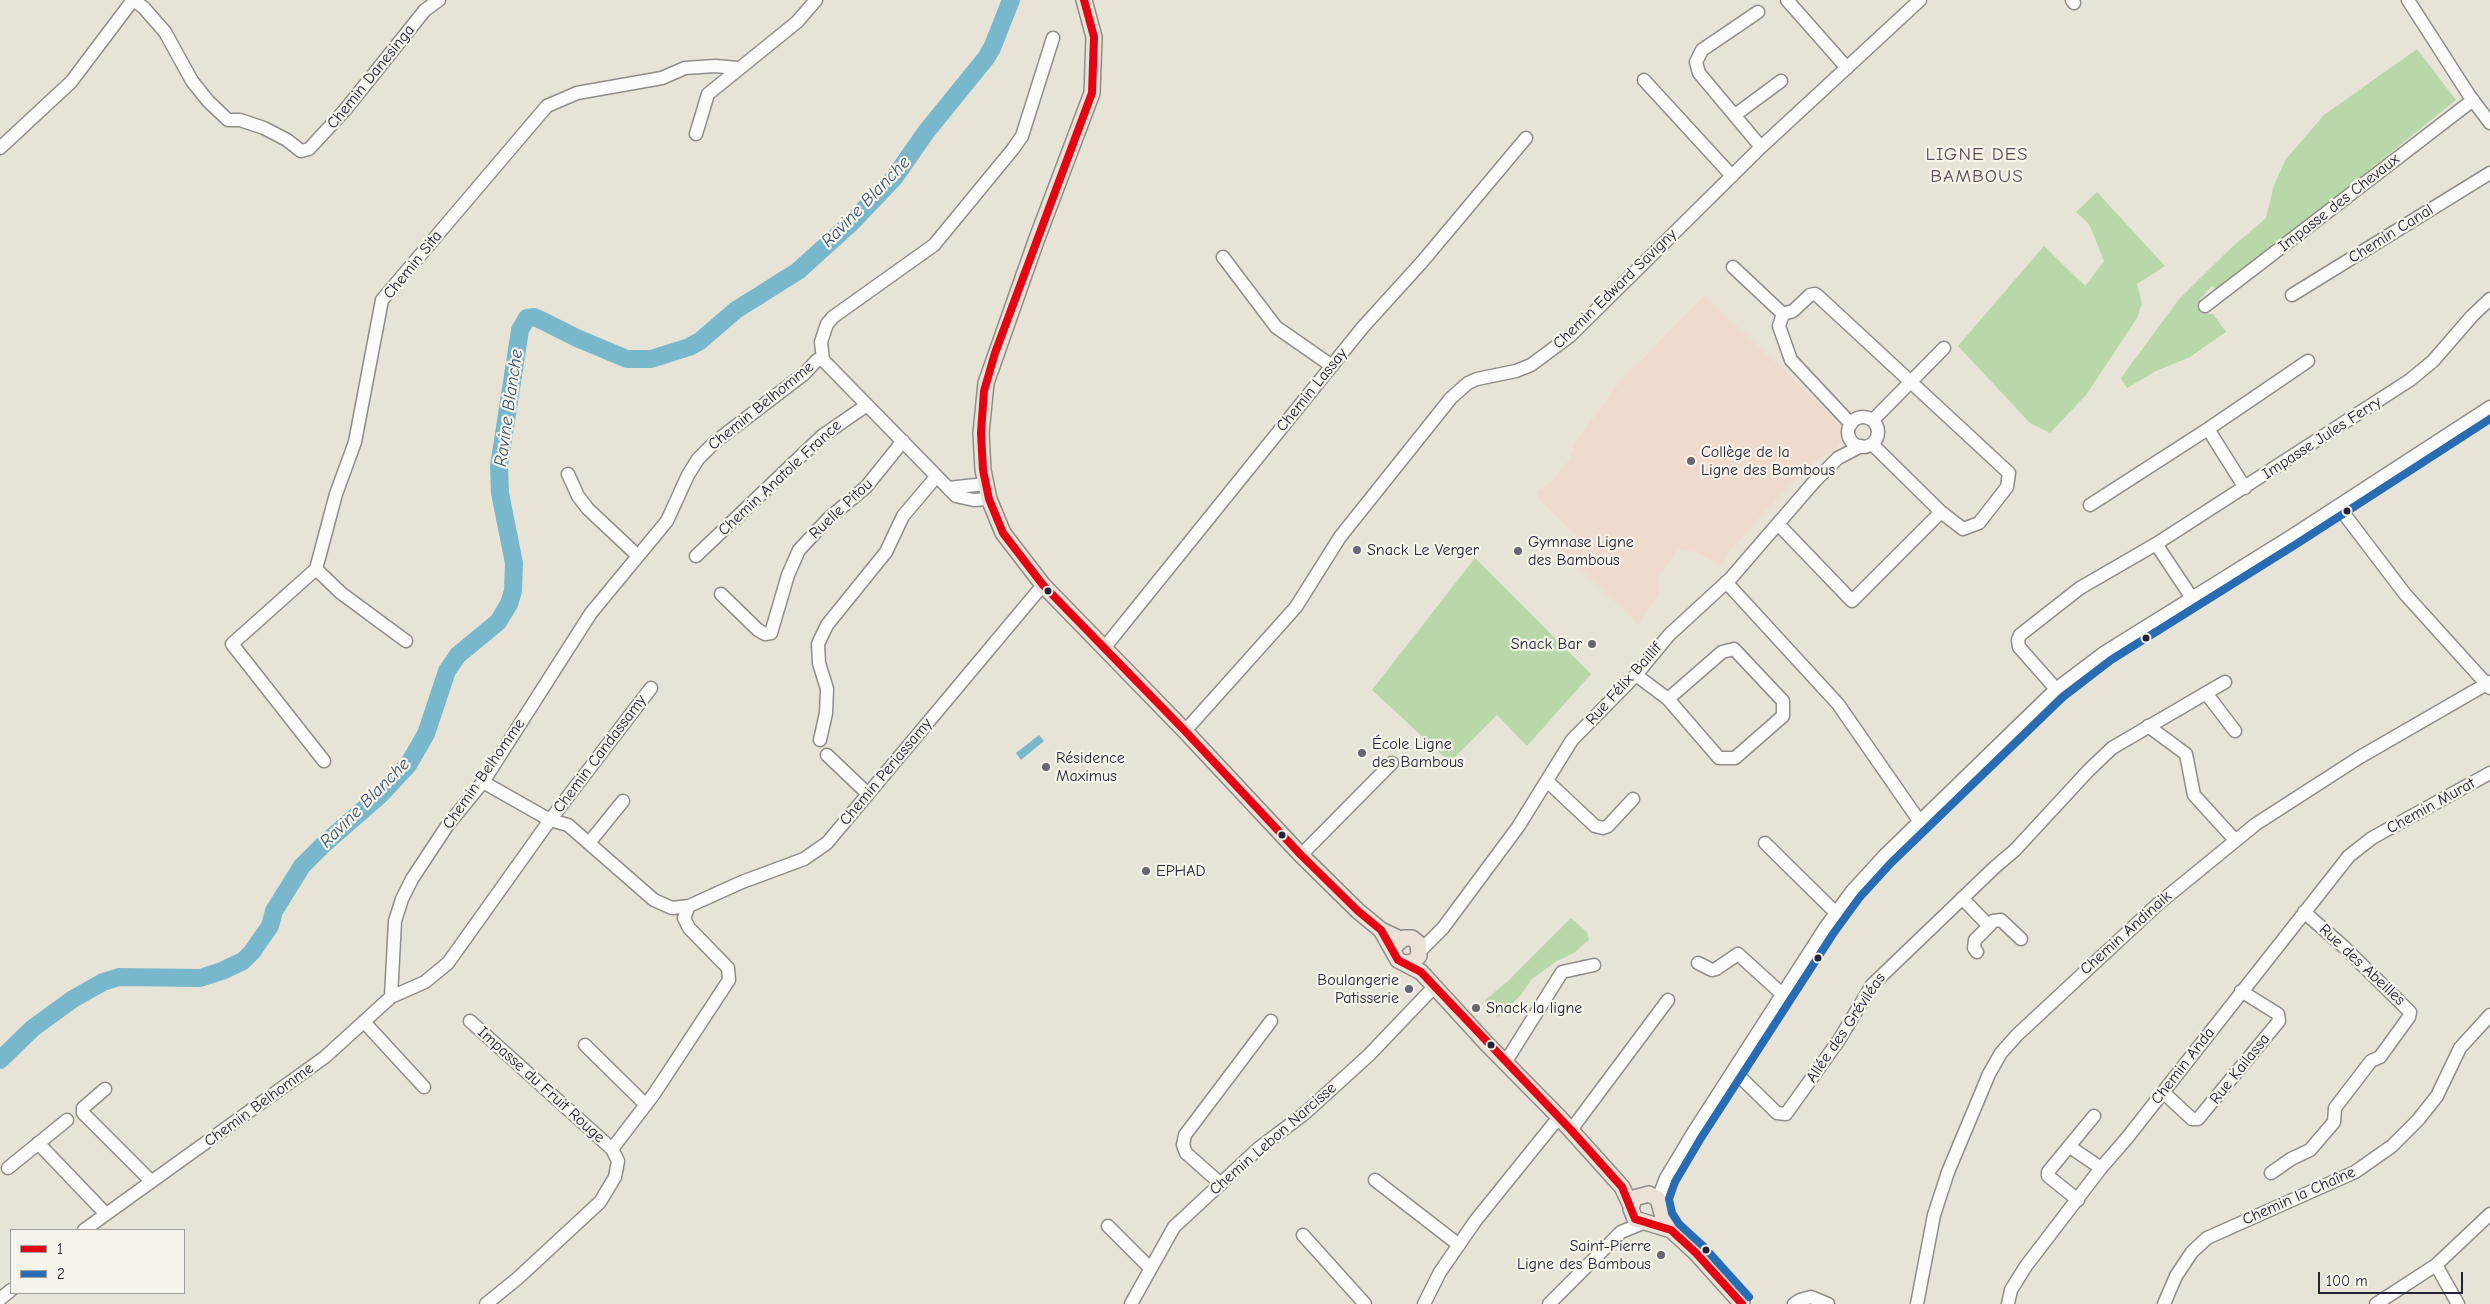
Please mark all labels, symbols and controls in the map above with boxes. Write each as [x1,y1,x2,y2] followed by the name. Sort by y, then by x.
[323,21,419,133] street label: Chemin Danesinga
[1924,144,2030,188] district label: LIGNE DES BAMBOUS
[2275,150,2403,256] street label: Impasse des Chevaux
[817,152,915,252] water label: Ravine Blanche
[2345,200,2437,268] street label: Chemin Canal
[1549,225,1681,353] street label: Chemin Edward Savigny
[380,227,446,303] street label: Chemin Sita
[1272,344,1352,436] street label: Chemin Lassay
[490,348,528,468] water label: Ravine Blanche
[704,357,818,455] street label: Chemin Belhomme
[2259,392,2385,484] street label: Impasse Jules Ferry
[714,416,846,540] street label: Chemin Anatole France
[1701,442,1835,480] place label: Collège de la Ligne des Bambous
[1685,455,1697,467] marker: Collège de la Ligne des Bambous
[805,475,877,543] street label: Ruelle Pitou
[2342,506,2352,516] unlabelled marker
[1528,532,1634,570] place label: Gymnase Ligne des Bambous
[1367,540,1479,560] place label: Snack Le Verger
[1351,544,1363,556] marker: Snack Le Verger
[1512,545,1524,557] marker: Gymnase Ligne des Bambous
[1043,586,1053,596] unlabelled marker
[2141,633,2151,643] unlabelled marker
[1511,634,1582,654] place label: Snack Bar
[1586,638,1598,650] marker: Snack Bar
[1582,639,1666,729] street label: Rue Félix Baillif
[549,691,651,817] street label: Chemin Candassamy
[439,715,529,833] street label: Chemin Belhomme
[836,715,936,829] street label: Chemin Periassamy
[1372,734,1464,772] place label: École Ligne des Bambous
[1356,747,1368,759] marker: École Ligne des Bambous
[1056,748,1125,786] place label: Résidence Maximus
[316,754,414,852] water label: Ravine Blanche
[1040,761,1052,773] marker: Résidence Maximus
[2384,774,2478,838] street label: Chemin Murat
[1277,830,1287,840] unlabelled marker
[1156,861,1206,881] place label: EPHAD
[1140,865,1152,877] marker: EPHAD
[2076,887,2176,979] street label: Chemin Andinaik
[2315,920,2409,1010] street label: Rue des Abeilles
[1813,953,1823,963] unlabelled marker
[1802,969,1890,1087] street label: Allée des Gréviléas
[1317,970,1399,1008] place label: Boulangerie Patisserie
[1403,983,1415,995] marker: Boulangerie Patisserie
[1486,998,1582,1018] place label: Snack la ligne
[1470,1002,1482,1014] marker: Snack la ligne
[473,1023,609,1147] street label: Impasse du Fruit Rouge
[2147,1024,2219,1108] street label: Chemin Anda
[2206,1030,2274,1108] street label: Rue Kailassa
[1486,1040,1496,1050] unlabelled marker
[201,1059,317,1151] street label: Chemin Belhomme
[1206,1079,1340,1199] street label: Chemin Lebon Narcisse
[2239,1162,2359,1230] street label: Chemin la Chaîne
[10,1229,185,1294] legend
[1517,1236,1651,1274] place label: Saint-Pierre Ligne des Bambous
[57,1240,63,1258] text: 1
[1701,1245,1711,1255] unlabelled marker
[1655,1249,1667,1261] marker: Saint-Pierre Ligne des Bambous
[2320,1262,2465,1294] scale bar
[57,1265,65,1283] text: 2
[2326,1272,2368,1290] text: 100 m

